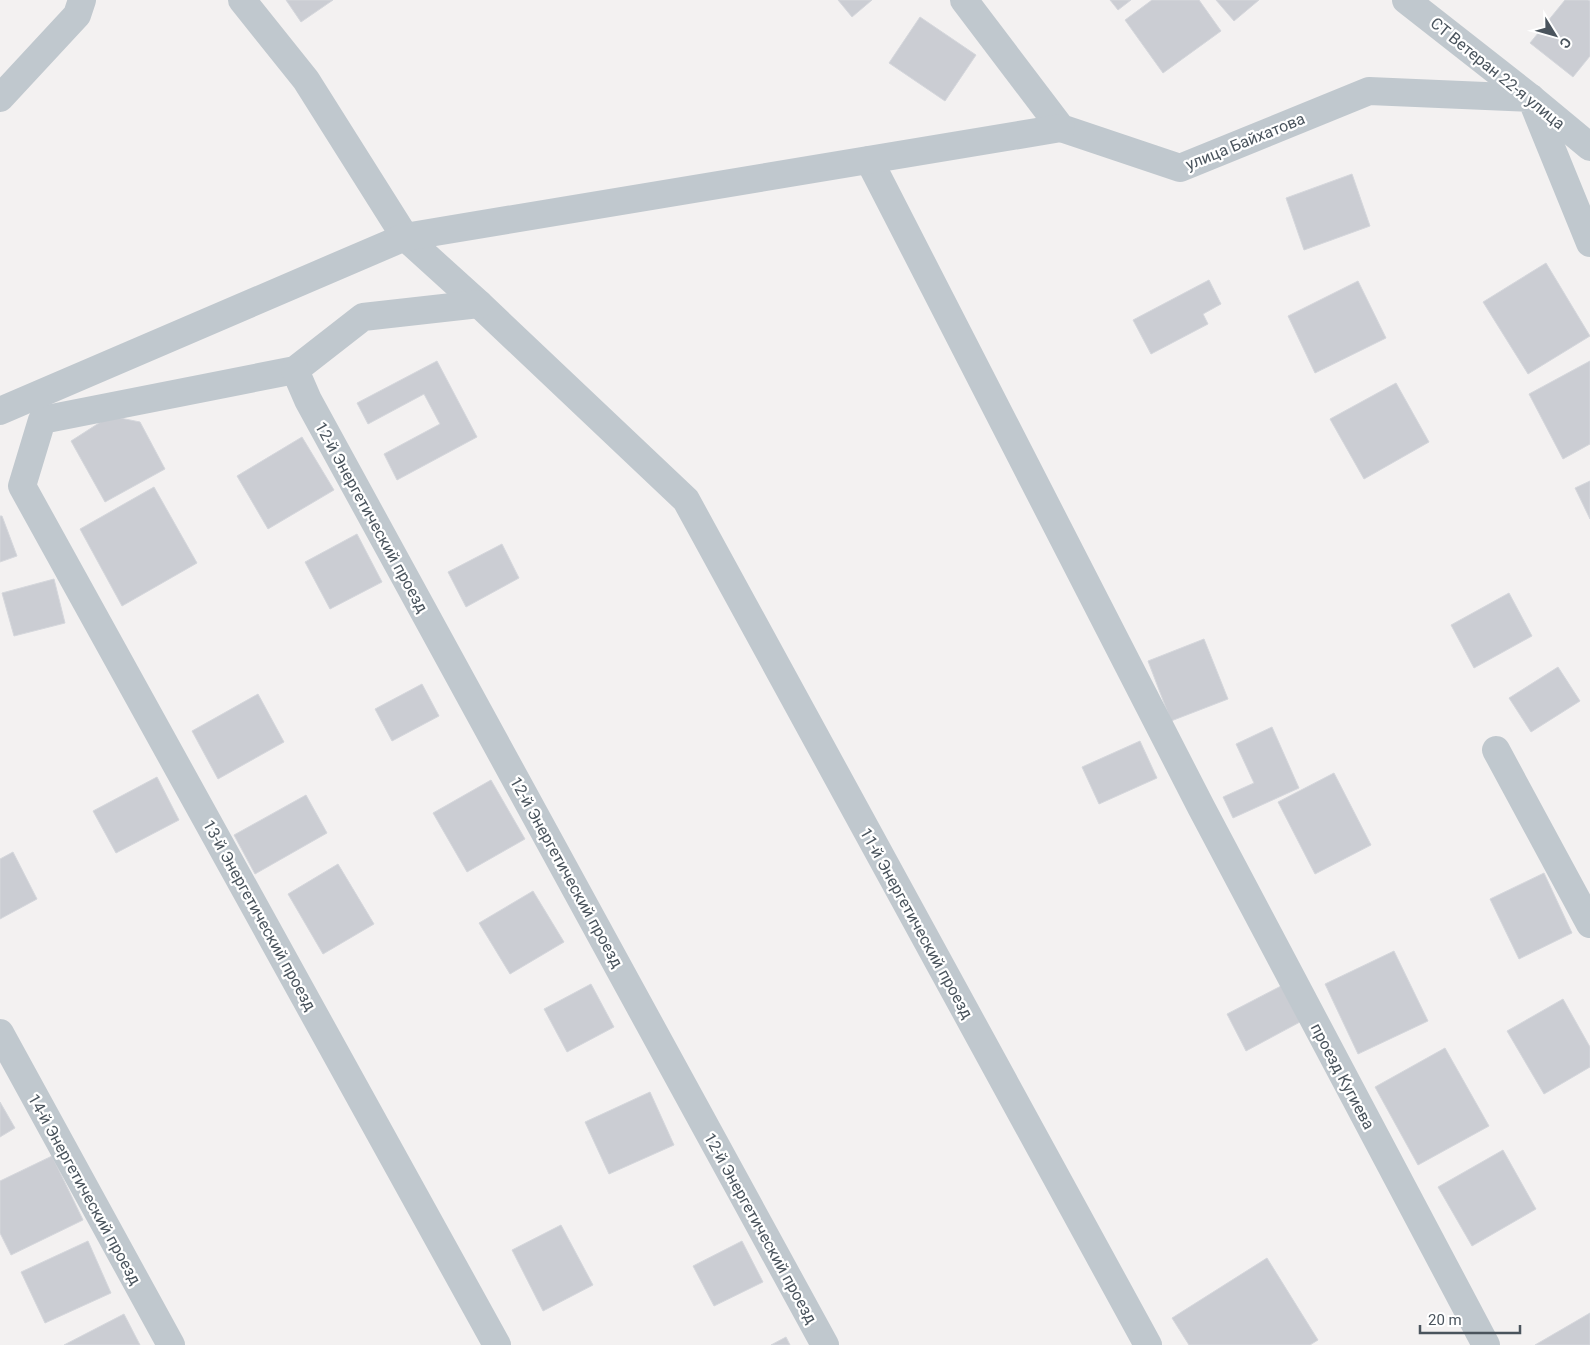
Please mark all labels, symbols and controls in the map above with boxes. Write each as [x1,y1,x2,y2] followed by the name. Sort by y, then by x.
[1530,10,1580,60] north arrow
[1427,13,1569,133] street label: СТ Ветеран 22-я улица
[1183,109,1308,174] street label: улица Байхатова
[311,419,432,616] street label: 12-й Энергетический проезд
[506,774,627,971] street label: 12-й Энергетический проезд
[199,817,320,1014] street label: 13-й Энергетический проезд
[856,825,977,1022] street label: 11-й Энергетический проезд
[1307,1020,1379,1133] street label: проезд Кугиева
[24,1091,145,1288] street label: 14-й Энергетический проезд
[700,1130,821,1327] street label: 12-й Энергетический проезд
[1420,1302,1520,1334] scale bar
[1428,1311,1462,1329] text: 20 m

